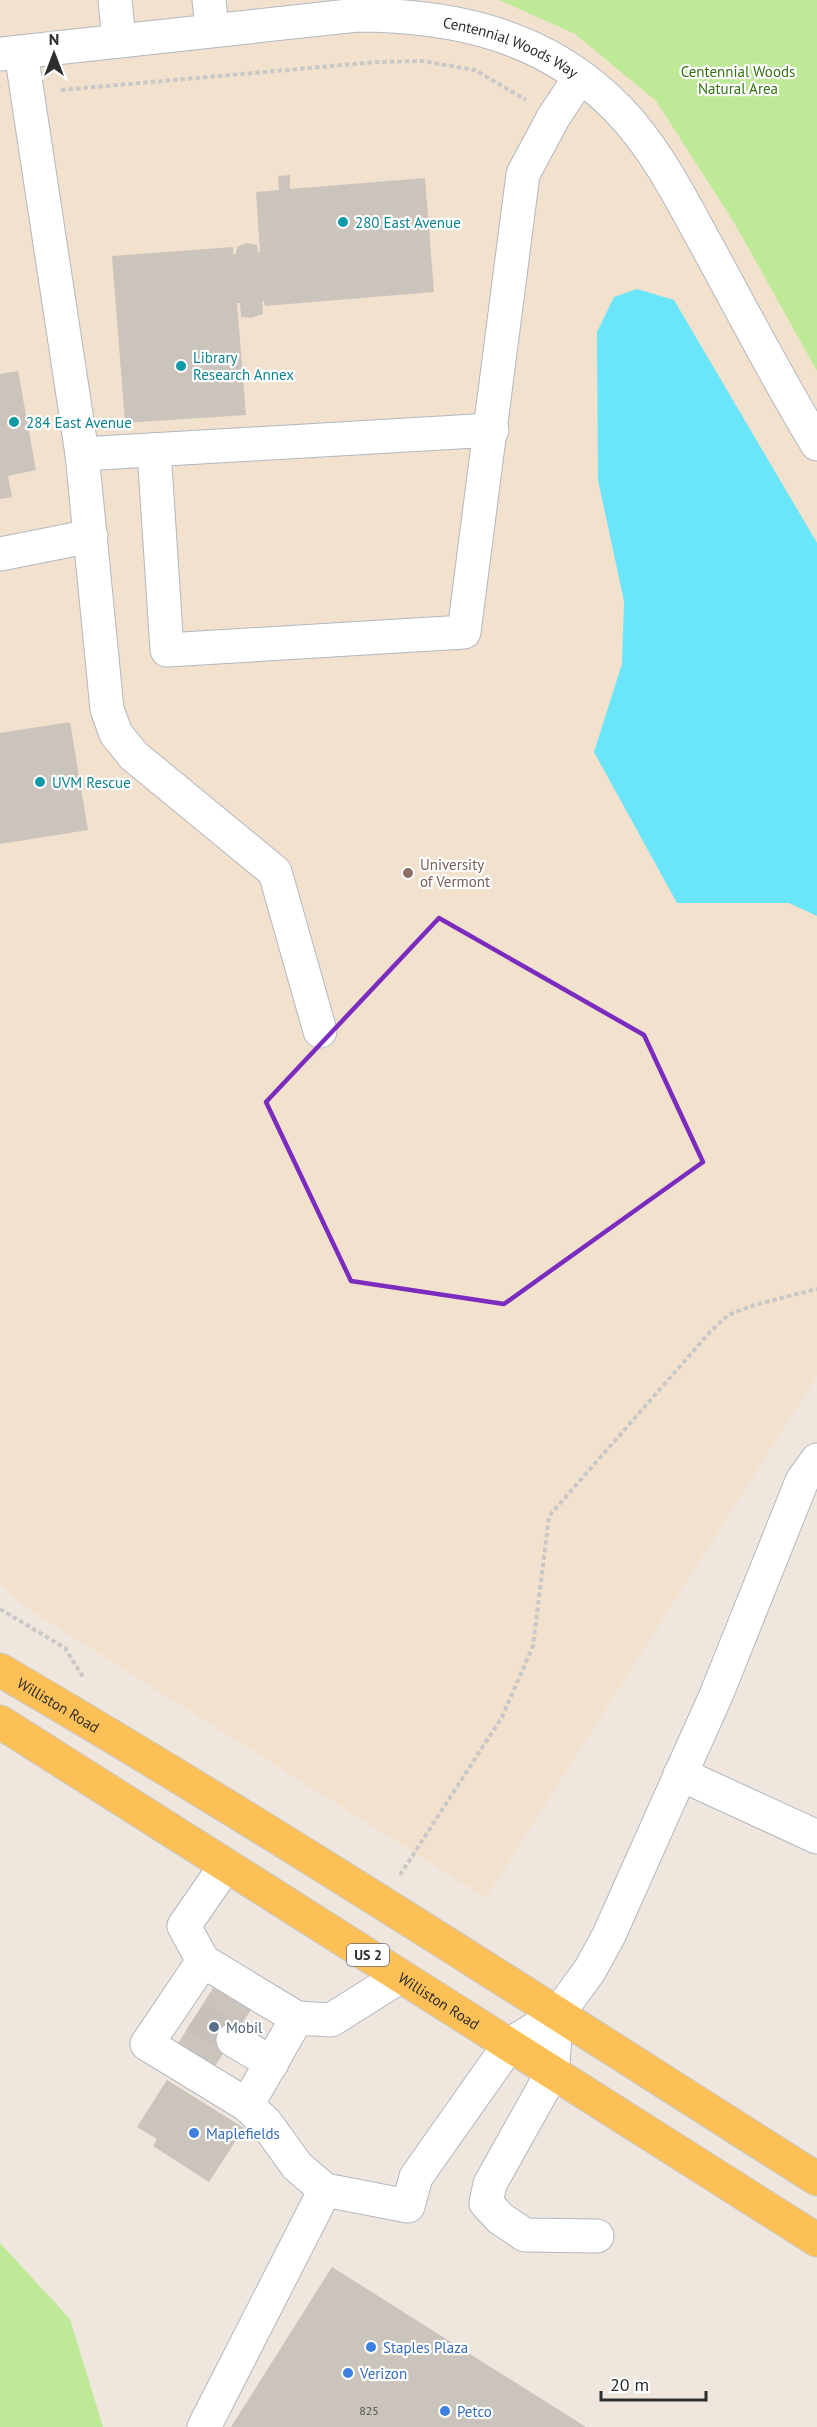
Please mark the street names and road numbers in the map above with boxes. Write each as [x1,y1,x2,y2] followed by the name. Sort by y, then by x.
[442,12,582,82] street label: Centennial Woods Way
[14,1673,103,1736] street label: Williston Road
[347,1944,389,1966] road number: US 2
[395,1968,483,2033] street label: Williston Road

